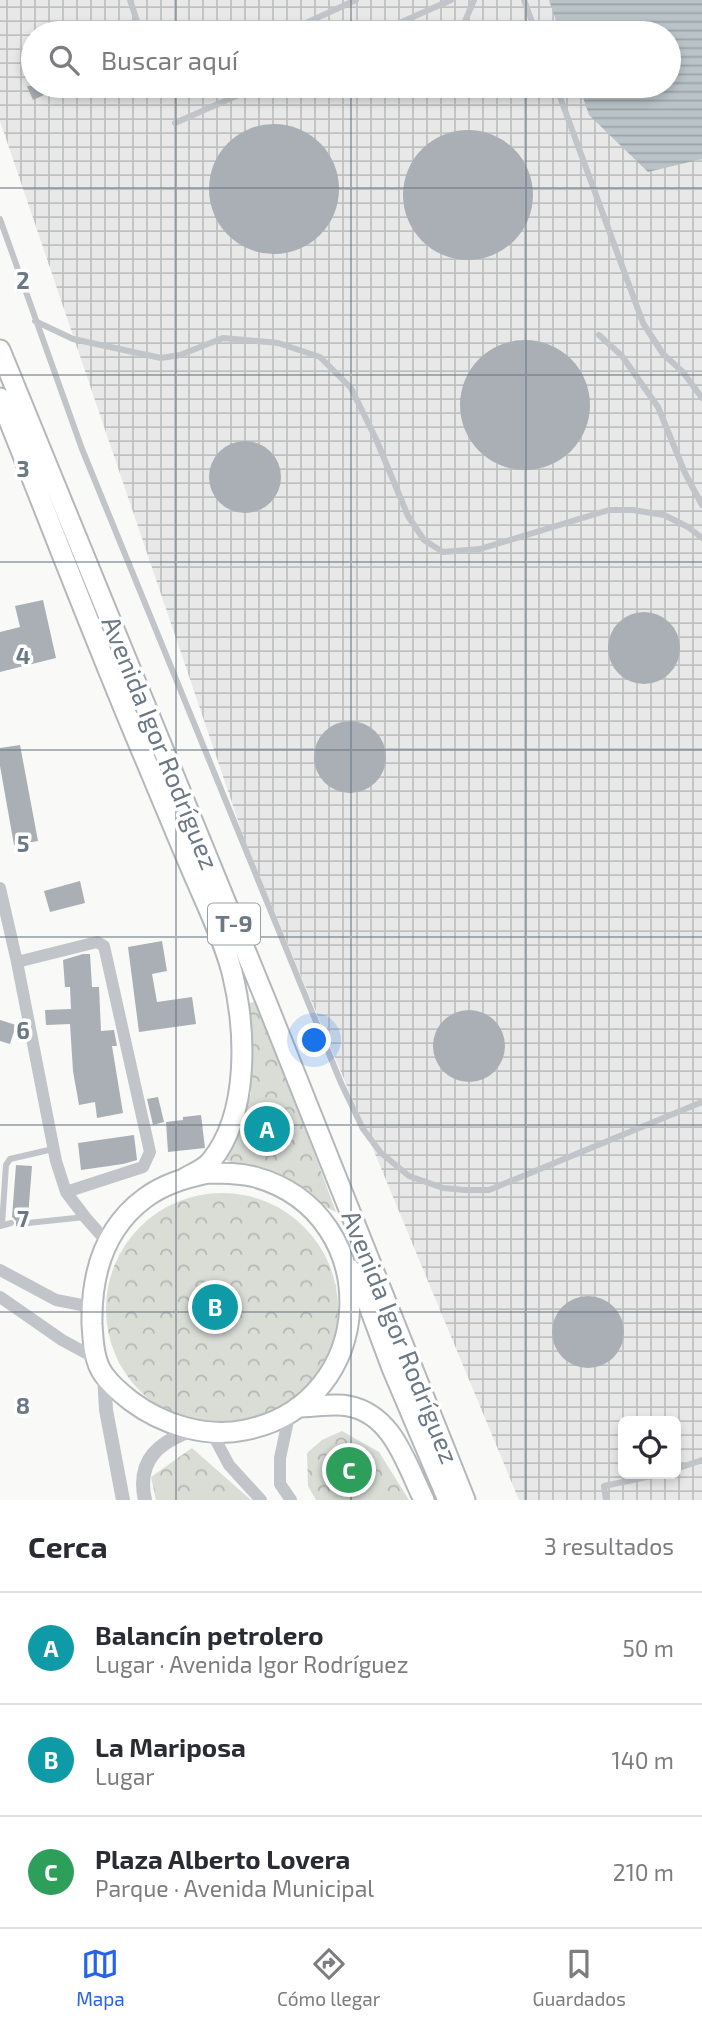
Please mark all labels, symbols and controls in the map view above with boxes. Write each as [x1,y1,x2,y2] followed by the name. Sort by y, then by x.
[21,21,681,98] search box
[45,41,83,79] icon: search
[101,44,238,75] text: Buscar aquí
[16,266,30,294] text: 2
[16,454,30,482] text: 3
[96,611,226,874] street label: Avenida Igor Rodríguez
[16,641,30,669] text: 4
[17,829,29,857] text: 5
[208,904,260,944] road number: T-9
[16,1016,30,1044] text: 6
[297,1023,331,1057] your location
[244,1103,290,1155] pin: A
[17,1204,29,1232] text: 7
[336,1205,466,1468] street label: Avenida Igor Rodríguez
[192,1281,238,1333] pin: B
[16,1391,30,1419] text: 8
[618,1416,681,1479] map controls
[618,1416,681,1479] button: locate
[326,1444,372,1496] pin: C
[28,1528,108,1564] text: Cerca
[544,1532,674,1560] text: 3 resultados
[95,1619,324,1650] text: Balancín petrolero
[43,1634,59,1662] text: A
[623,1634,674,1662] text: 50 m
[95,1650,408,1678] text: Lugar · Avenida Igor Rodríguez
[95,1731,246,1762] text: La Mariposa
[44,1746,58,1774] text: B
[612,1746,674,1774] text: 140 m
[95,1762,155,1790] text: Lugar
[95,1843,350,1874] text: Plaza Alberto Lovera
[44,1858,58,1886] text: C
[613,1858,674,1886] text: 210 m
[95,1874,374,1902] text: Parque · Avenida Municipal
[76,1945,125,2010] tab: Mapa
[277,1945,380,2010] tab: Cómo llegar
[533,1945,626,2010] tab: Guardados

